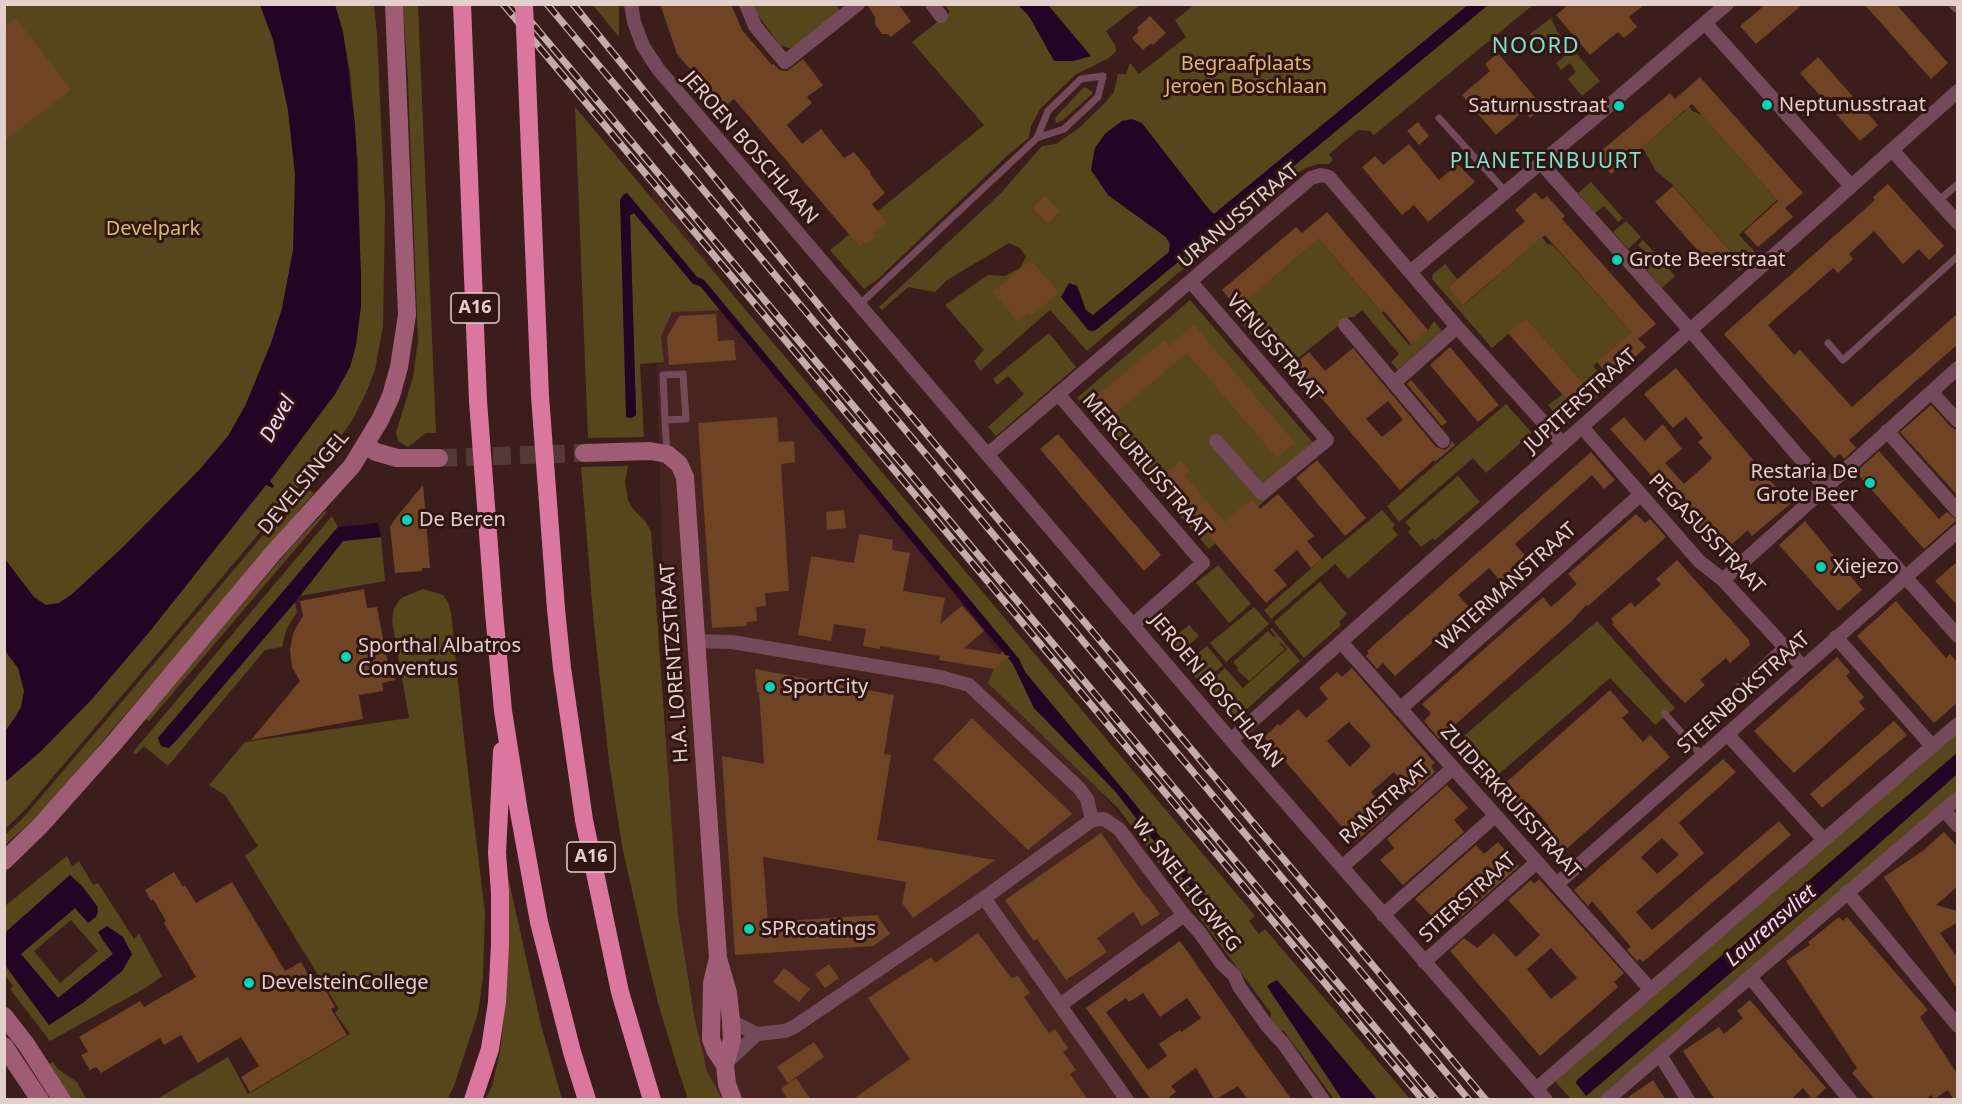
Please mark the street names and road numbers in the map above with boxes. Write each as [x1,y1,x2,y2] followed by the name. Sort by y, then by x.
[677,67,823,229] street label: JEROEN BOSCHLAAN
[1174,158,1304,274] street label: URANUSSTRAAT
[1221,290,1327,406] street label: VENUSSTRAAT
[451,293,499,323] road number: A16
[1520,344,1642,458] street label: JUPITERSTRAAT
[1077,389,1215,543] street label: MERCURIUSSTRAAT
[254,426,354,540] street label: DEVELSINGEL
[1643,469,1769,599] street label: PEGASUSSTRAAT
[1432,518,1582,656] street label: WATERMANSTRAAT
[656,562,694,764] street label: H.A. LORENTZSTRAAT
[1144,609,1288,773] street label: JEROEN BOSCHLAAN
[1673,627,1815,759] street label: STEENBOKSTRAAT
[1435,720,1585,884] street label: ZUIDERKRUISSTRAAT
[1335,756,1435,850] street label: RAMSTRAAT
[1126,813,1246,957] street label: W. SNELLIUSWEG
[567,842,615,872] road number: A16
[1415,848,1521,948] street label: STIERSTRAAT

